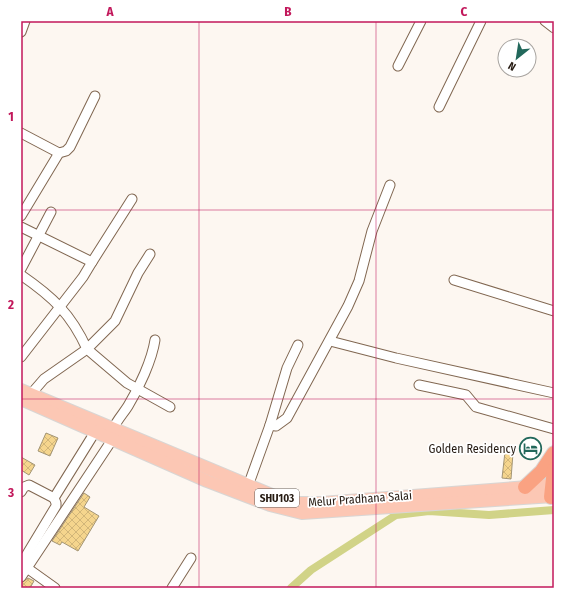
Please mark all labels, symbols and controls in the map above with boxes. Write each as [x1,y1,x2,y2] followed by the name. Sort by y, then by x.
[105,4,114,19] text: A
[284,4,292,19] text: B
[461,4,468,19] text: C
[497,38,537,78] north arrow
[506,59,518,74] text: N
[8,109,14,124] text: 1
[7,297,14,312] text: 2
[518,436,544,462] hotel icon: Golden Residency
[429,442,517,456] place label: Golden Residency
[7,485,14,500] text: 3
[308,488,412,510] street label: Melur Pradhana Salai
[255,489,299,507] road number: SHU103

